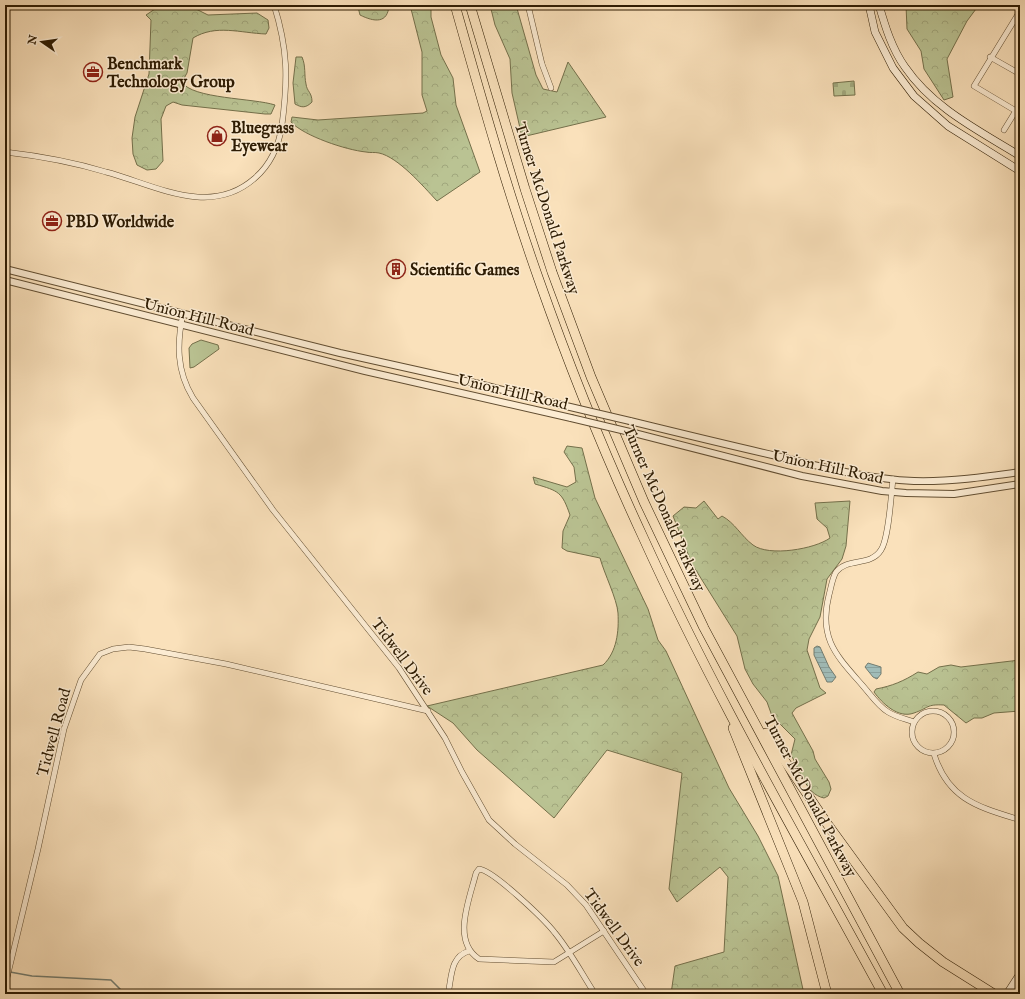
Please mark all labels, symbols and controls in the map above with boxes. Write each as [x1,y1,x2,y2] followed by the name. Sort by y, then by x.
[22,22,62,62] north arrow
[25,33,41,47] text: N
[106,55,235,93] place label: Benchmark Technology Group
[82,61,104,83] office icon: Benchmark Technology Group
[231,119,295,157] place label: Bluegrass Eyewear
[509,120,583,297] street label: Turner McDonald Parkway
[206,125,228,147] shop icon: Bluegrass Eyewear
[41,210,63,232] office icon: PBD Worldwide
[66,213,175,233] place label: PBD Worldwide
[385,258,407,280] building icon: Scientific Games
[410,261,520,281] place label: Scientific Games
[141,295,256,341] street label: Union Hill Road
[455,371,570,415] street label: Union Hill Road
[617,422,709,595] street label: Turner McDonald Parkway
[770,446,885,490] street label: Union Hill Road
[366,615,437,700] street label: Tidwell Drive
[34,686,76,779] street label: Tidwell Road
[758,713,860,881] street label: Turner McDonald Parkway
[578,885,648,971] street label: Tidwell Drive

